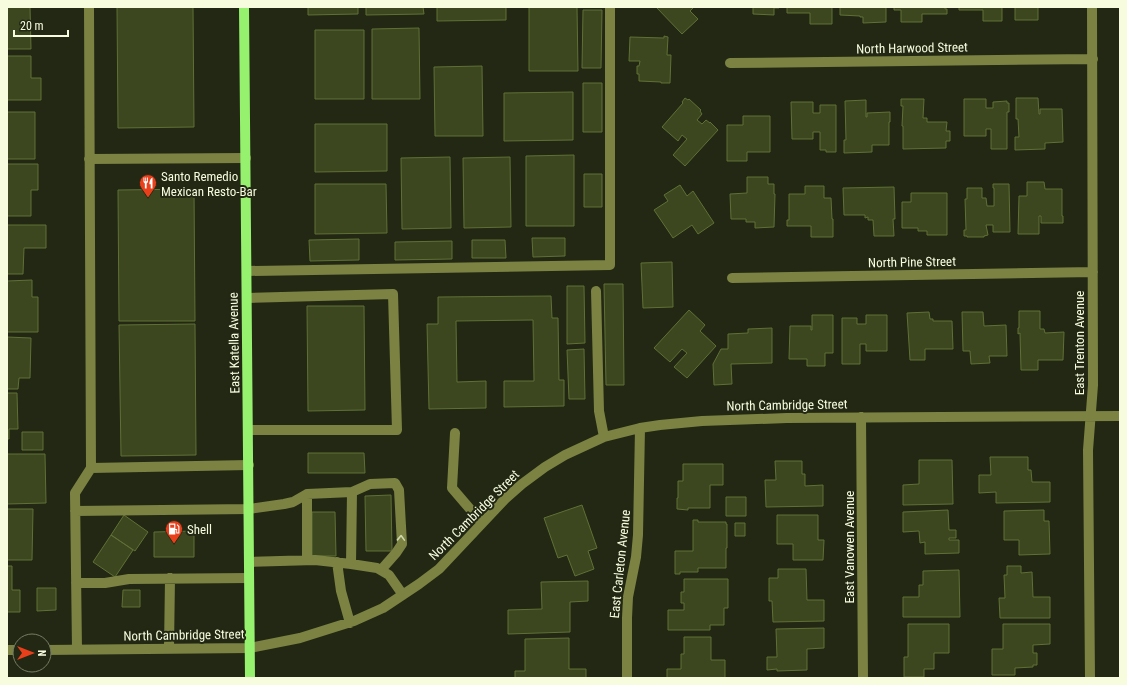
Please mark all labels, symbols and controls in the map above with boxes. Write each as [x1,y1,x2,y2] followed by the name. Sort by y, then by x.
[14,12,68,38] scale bar
[20,19,44,33] text: 20 m
[856,40,968,56] street label: North Harwood Street
[161,169,257,199] place label: Santo Remedio Mexican Resto-Bar
[138,173,158,198] restaurant icon: Santo Remedio Mexican Resto-Bar
[868,254,956,270] street label: North Pine Street
[1072,291,1087,395] street label: East Trenton Avenue
[226,292,242,394] street label: East Katella Avenue
[726,396,848,414] street label: North Cambridge Street
[426,467,522,563] street label: North Cambridge Street
[842,491,857,603] street label: East Vanowen Avenue
[607,509,633,619] street label: East Carleton Avenue
[164,519,184,544] fuel station icon: Shell
[187,522,212,537] place label: Shell
[397,535,405,541] one-way arrow
[123,626,245,644] street label: North Cambridge Street
[12,633,52,673] north arrow
[35,650,48,657] text: N

